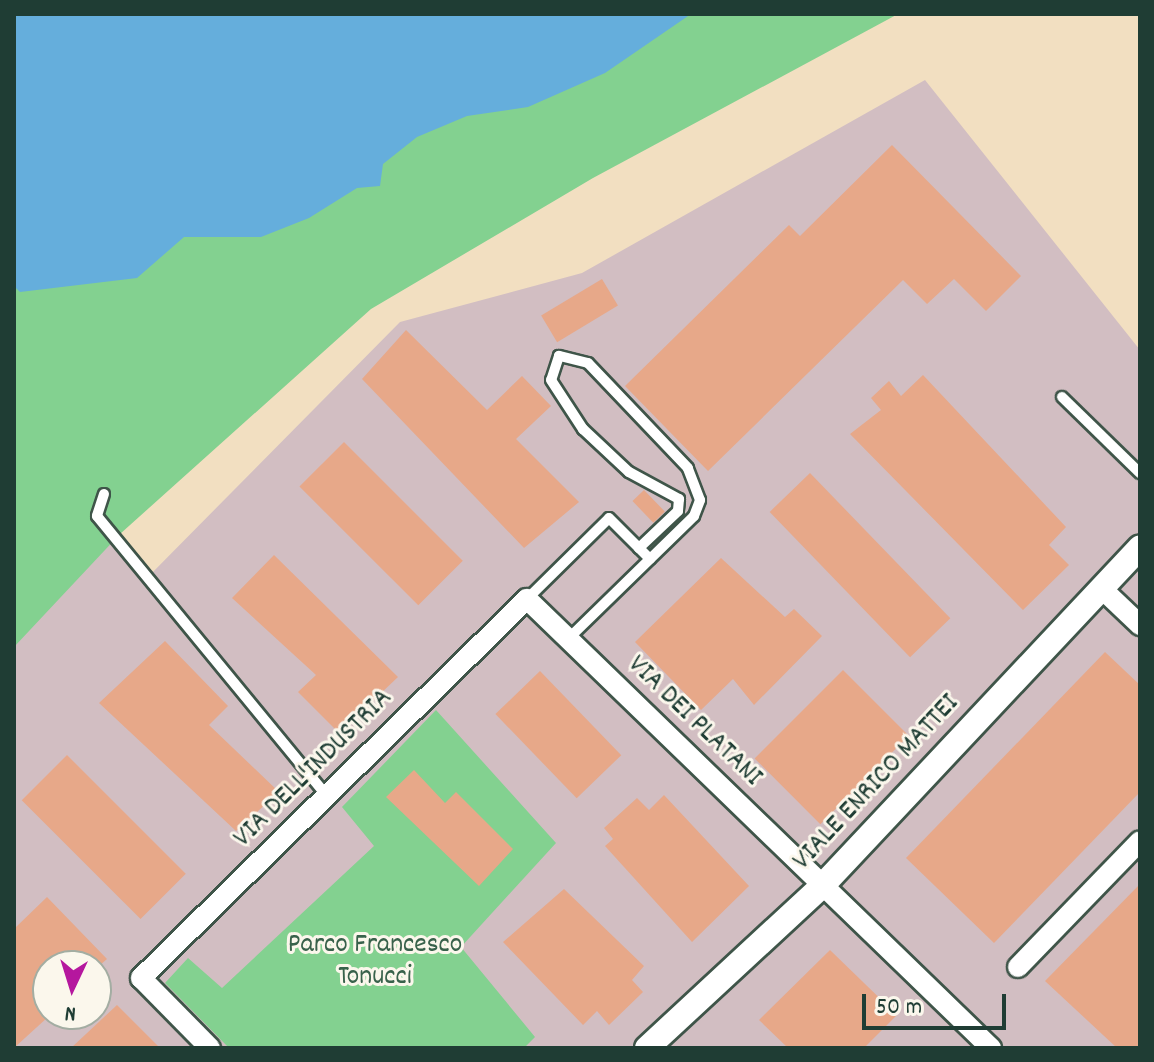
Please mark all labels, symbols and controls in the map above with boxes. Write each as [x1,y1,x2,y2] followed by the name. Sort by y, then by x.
[620,649,768,795] street label: VIA DEI PLATANI
[228,683,400,855] street label: VIA DELL'INDUSTRIA
[787,688,967,878] street label: VIALE ENRICO MATTEI
[288,929,462,995] park label: Parco Francesco Tonucci
[32,950,112,1030] north arrow
[866,978,1010,1028] scale bar
[876,991,922,1025] text: 50 m
[64,997,77,1028] text: N

